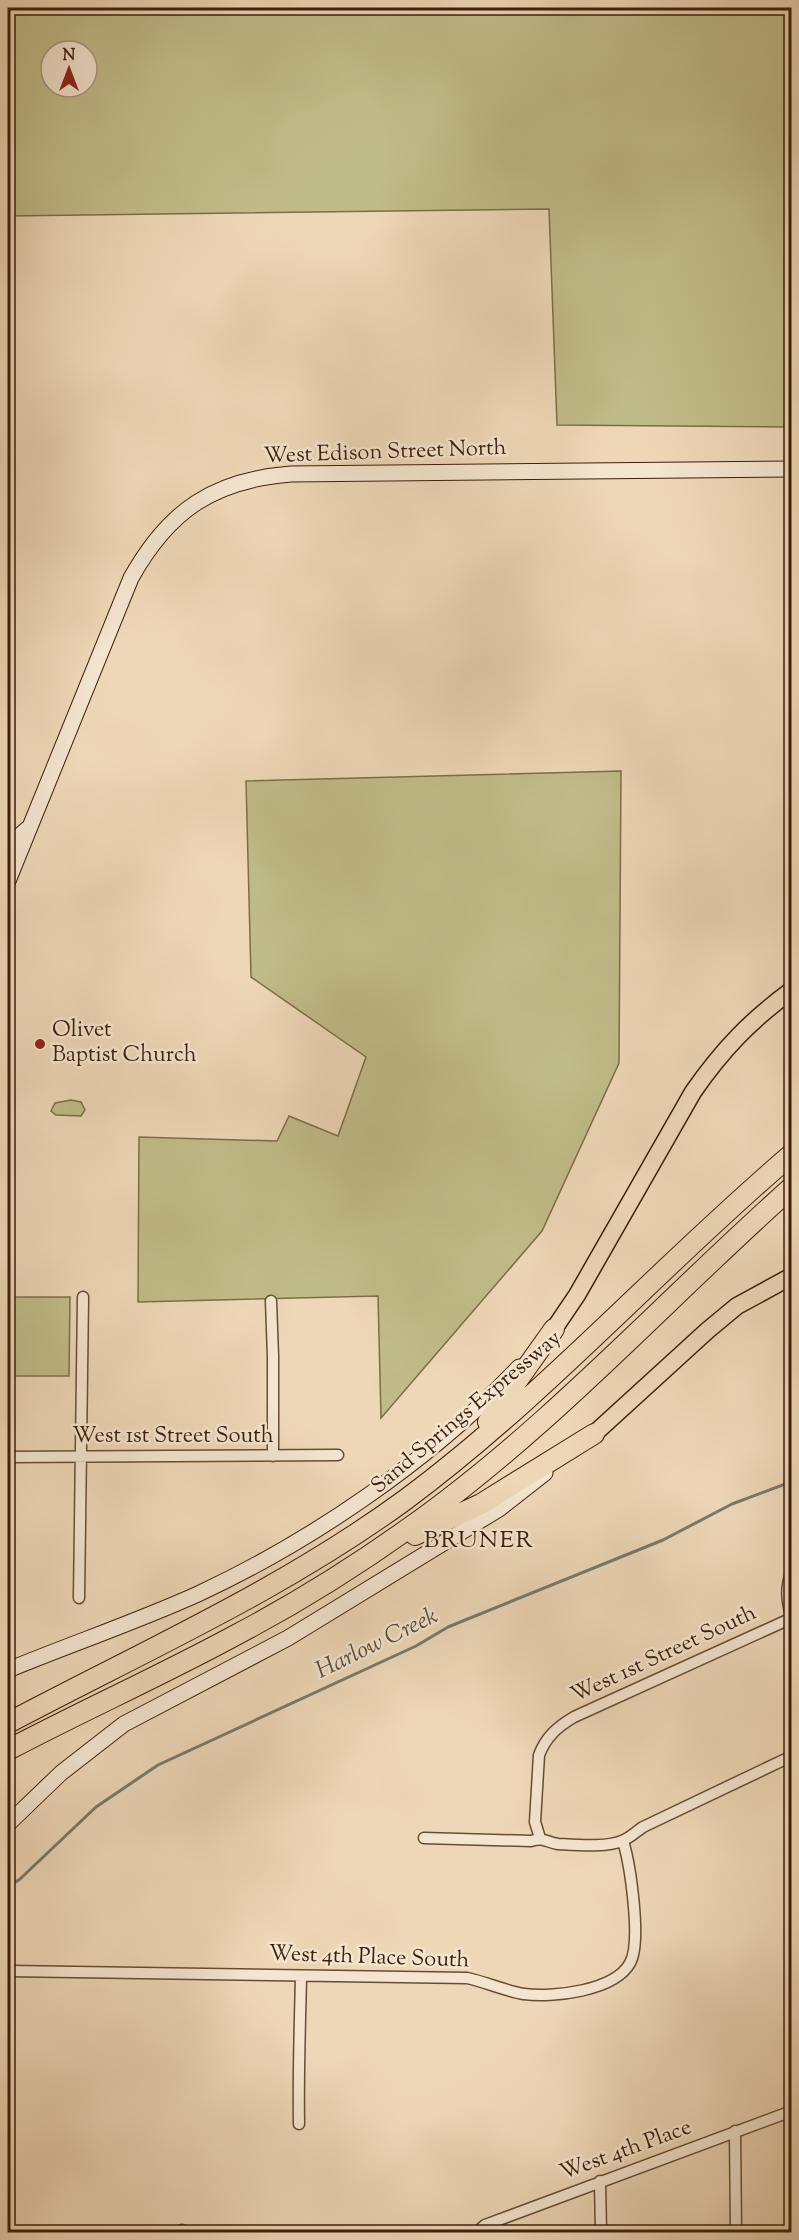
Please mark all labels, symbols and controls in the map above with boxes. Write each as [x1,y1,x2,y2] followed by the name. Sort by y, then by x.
[39,39,99,99] north arrow
[63,45,76,68] text: N
[263,433,507,473] street label: West Edison Street North
[52,1015,197,1072] place label: Olivet Baptist Church
[33,1037,47,1051] marker: Olivet Baptist Church
[365,1324,569,1502] street label: Sand Springs Expressway
[72,1421,274,1453] street label: West 1st Street South
[424,1524,534,1558] district label: BRUNER
[566,1598,762,1712] street label: West 1st Street South
[310,1600,444,1688] water label: Harlow Creek
[268,1939,470,1977] street label: West 4th Place South
[556,2112,696,2190] street label: West 4th Place

